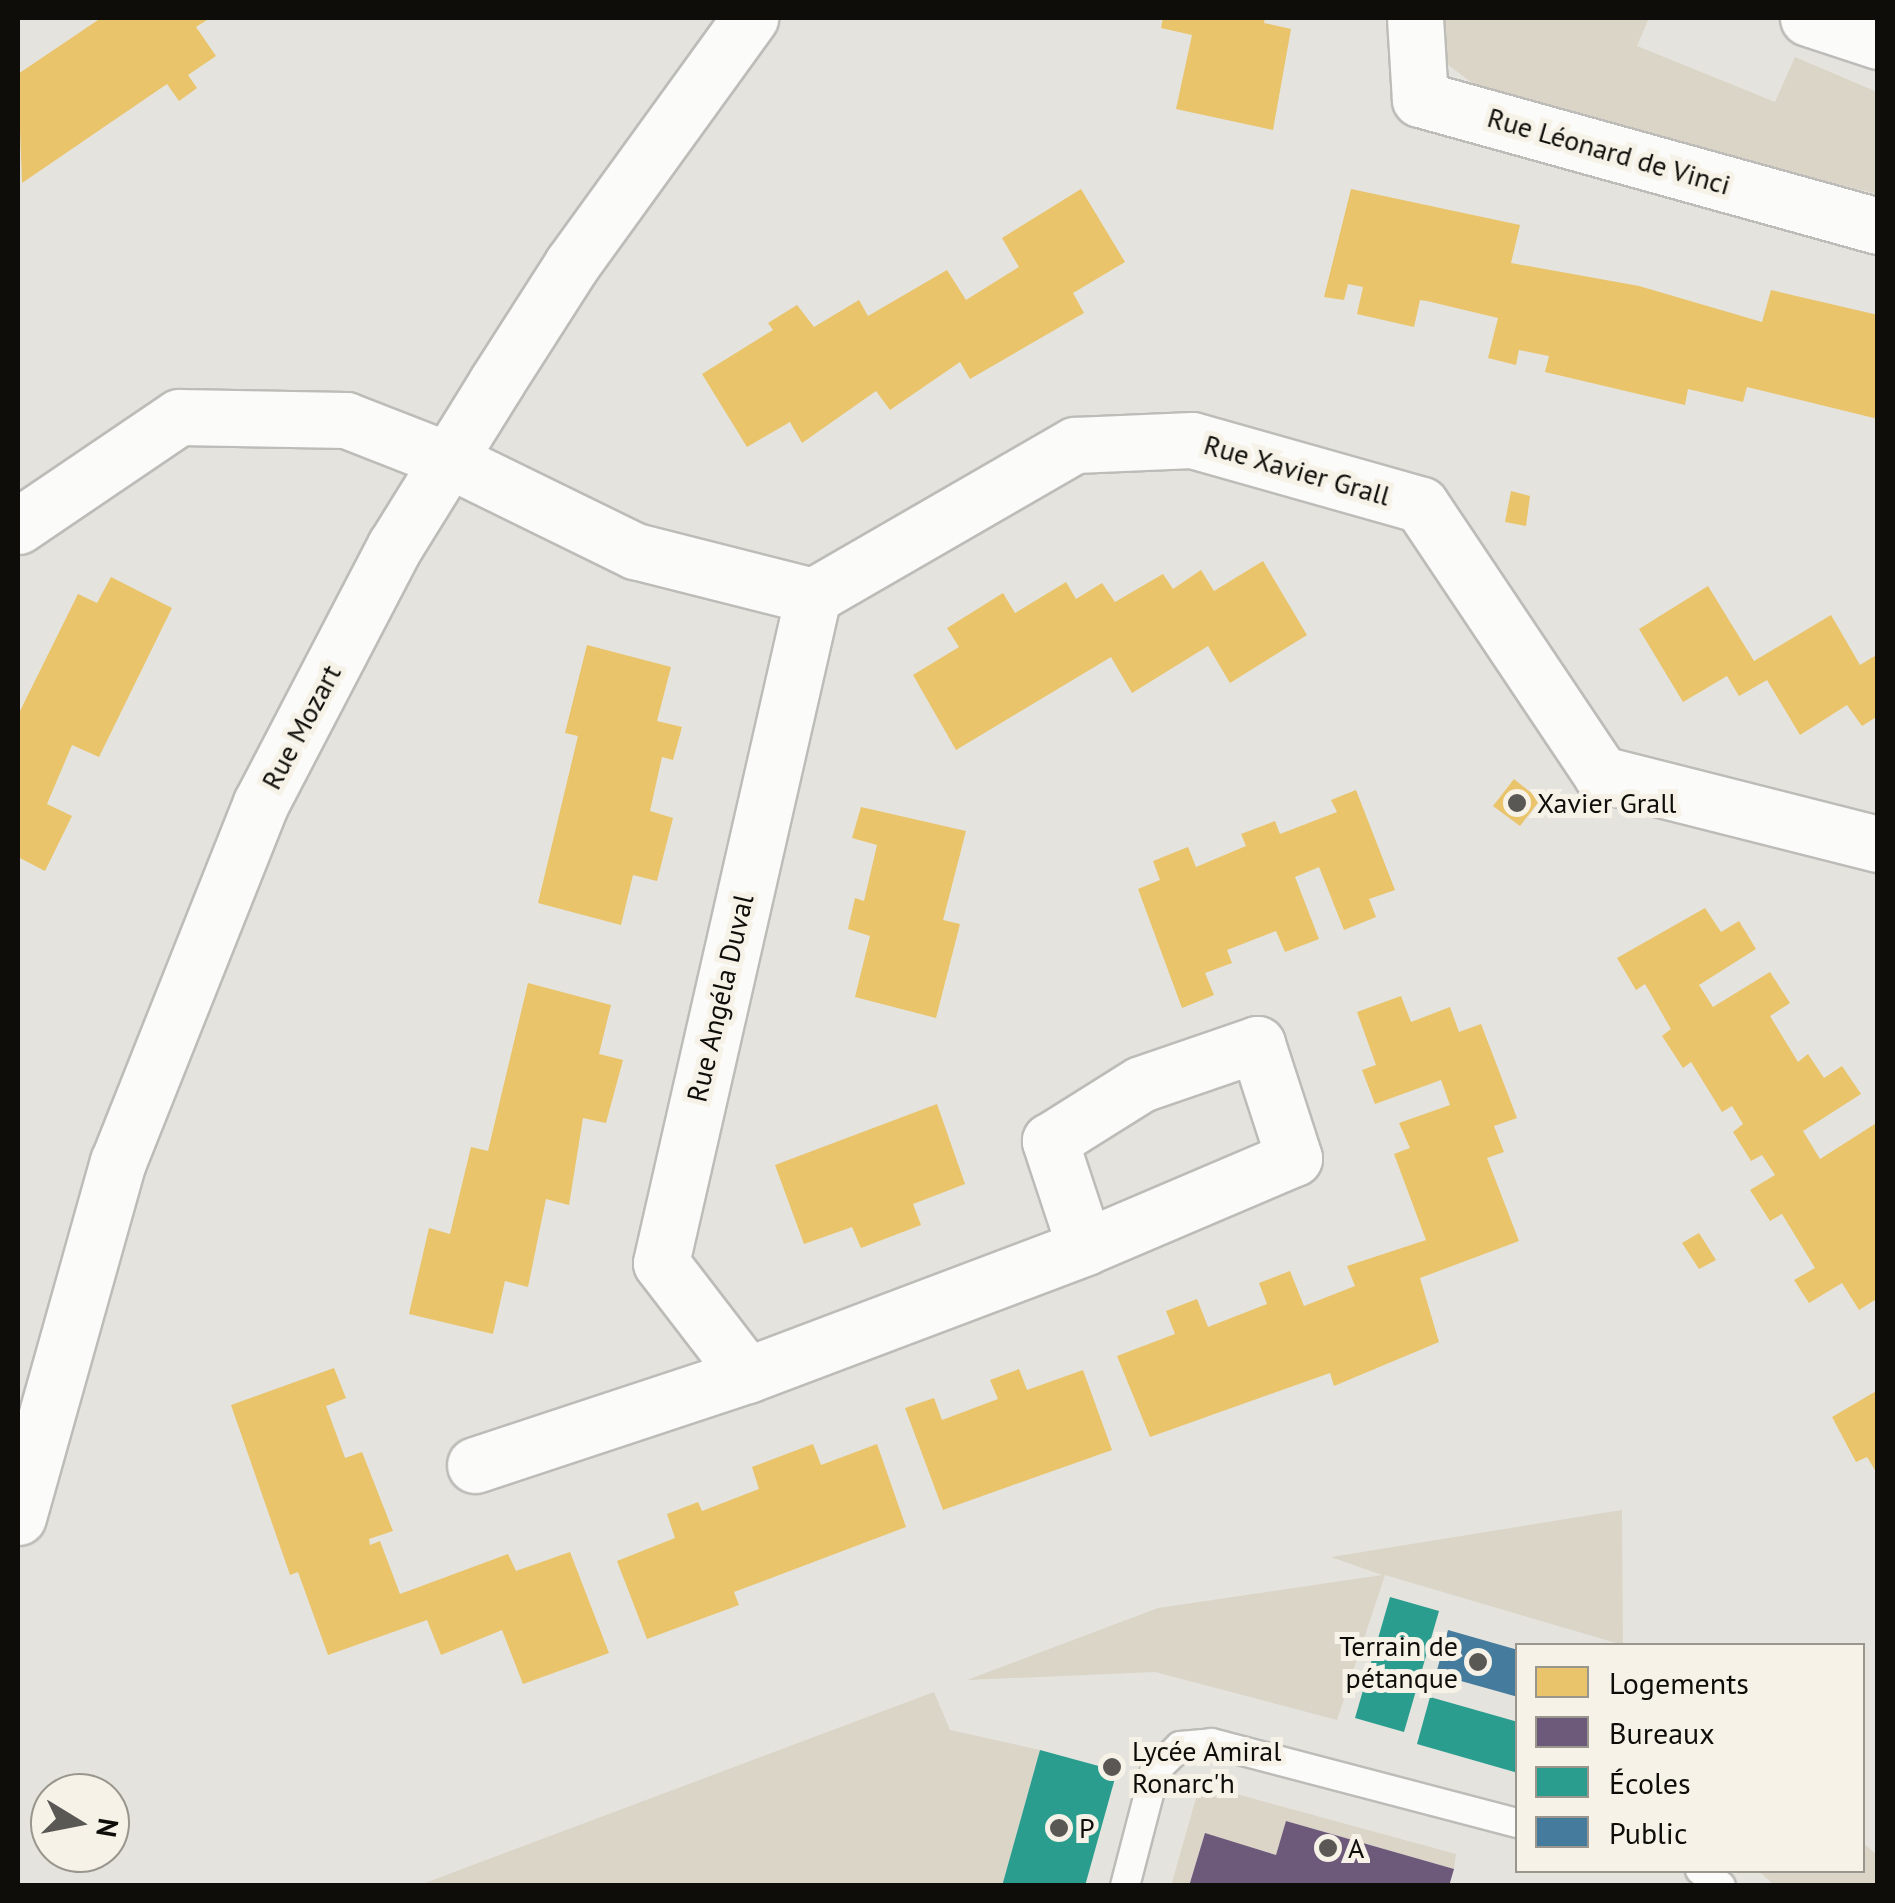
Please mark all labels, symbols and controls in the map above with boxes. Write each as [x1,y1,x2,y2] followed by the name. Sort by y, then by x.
[1483,100,1735,202] street label: Rue Léonard de Vinci
[1200,427,1394,513] street label: Rue Xavier Grall
[254,659,348,795] street label: Rue Mozart
[1537,786,1677,820] place label: Xavier Grall
[1506,792,1528,814] marker: Xavier Grall
[680,891,760,1105] street label: Rue Angéla Duval
[1339,1629,1458,1695] place label: Terrain de pétanque
[1515,1643,1865,1873] legend
[1467,1651,1489,1673] marker: Terrain de pétanque
[1609,1663,1749,1702] text: Logements
[1609,1713,1715,1752] text: Bureaux
[1132,1734,1282,1800] place label: Lycée Amiral Ronarc'h
[1101,1756,1123,1778] marker: Lycée Amiral Ronarc'h
[1609,1763,1691,1802] text: Écoles
[30,1773,130,1873] north arrow
[1079,1811,1095,1845] place label: P
[1609,1813,1687,1852] text: Public
[88,1816,128,1840] text: N
[1048,1817,1070,1839] marker: P
[1348,1831,1364,1865] place label: A
[1317,1837,1339,1859] marker: A

